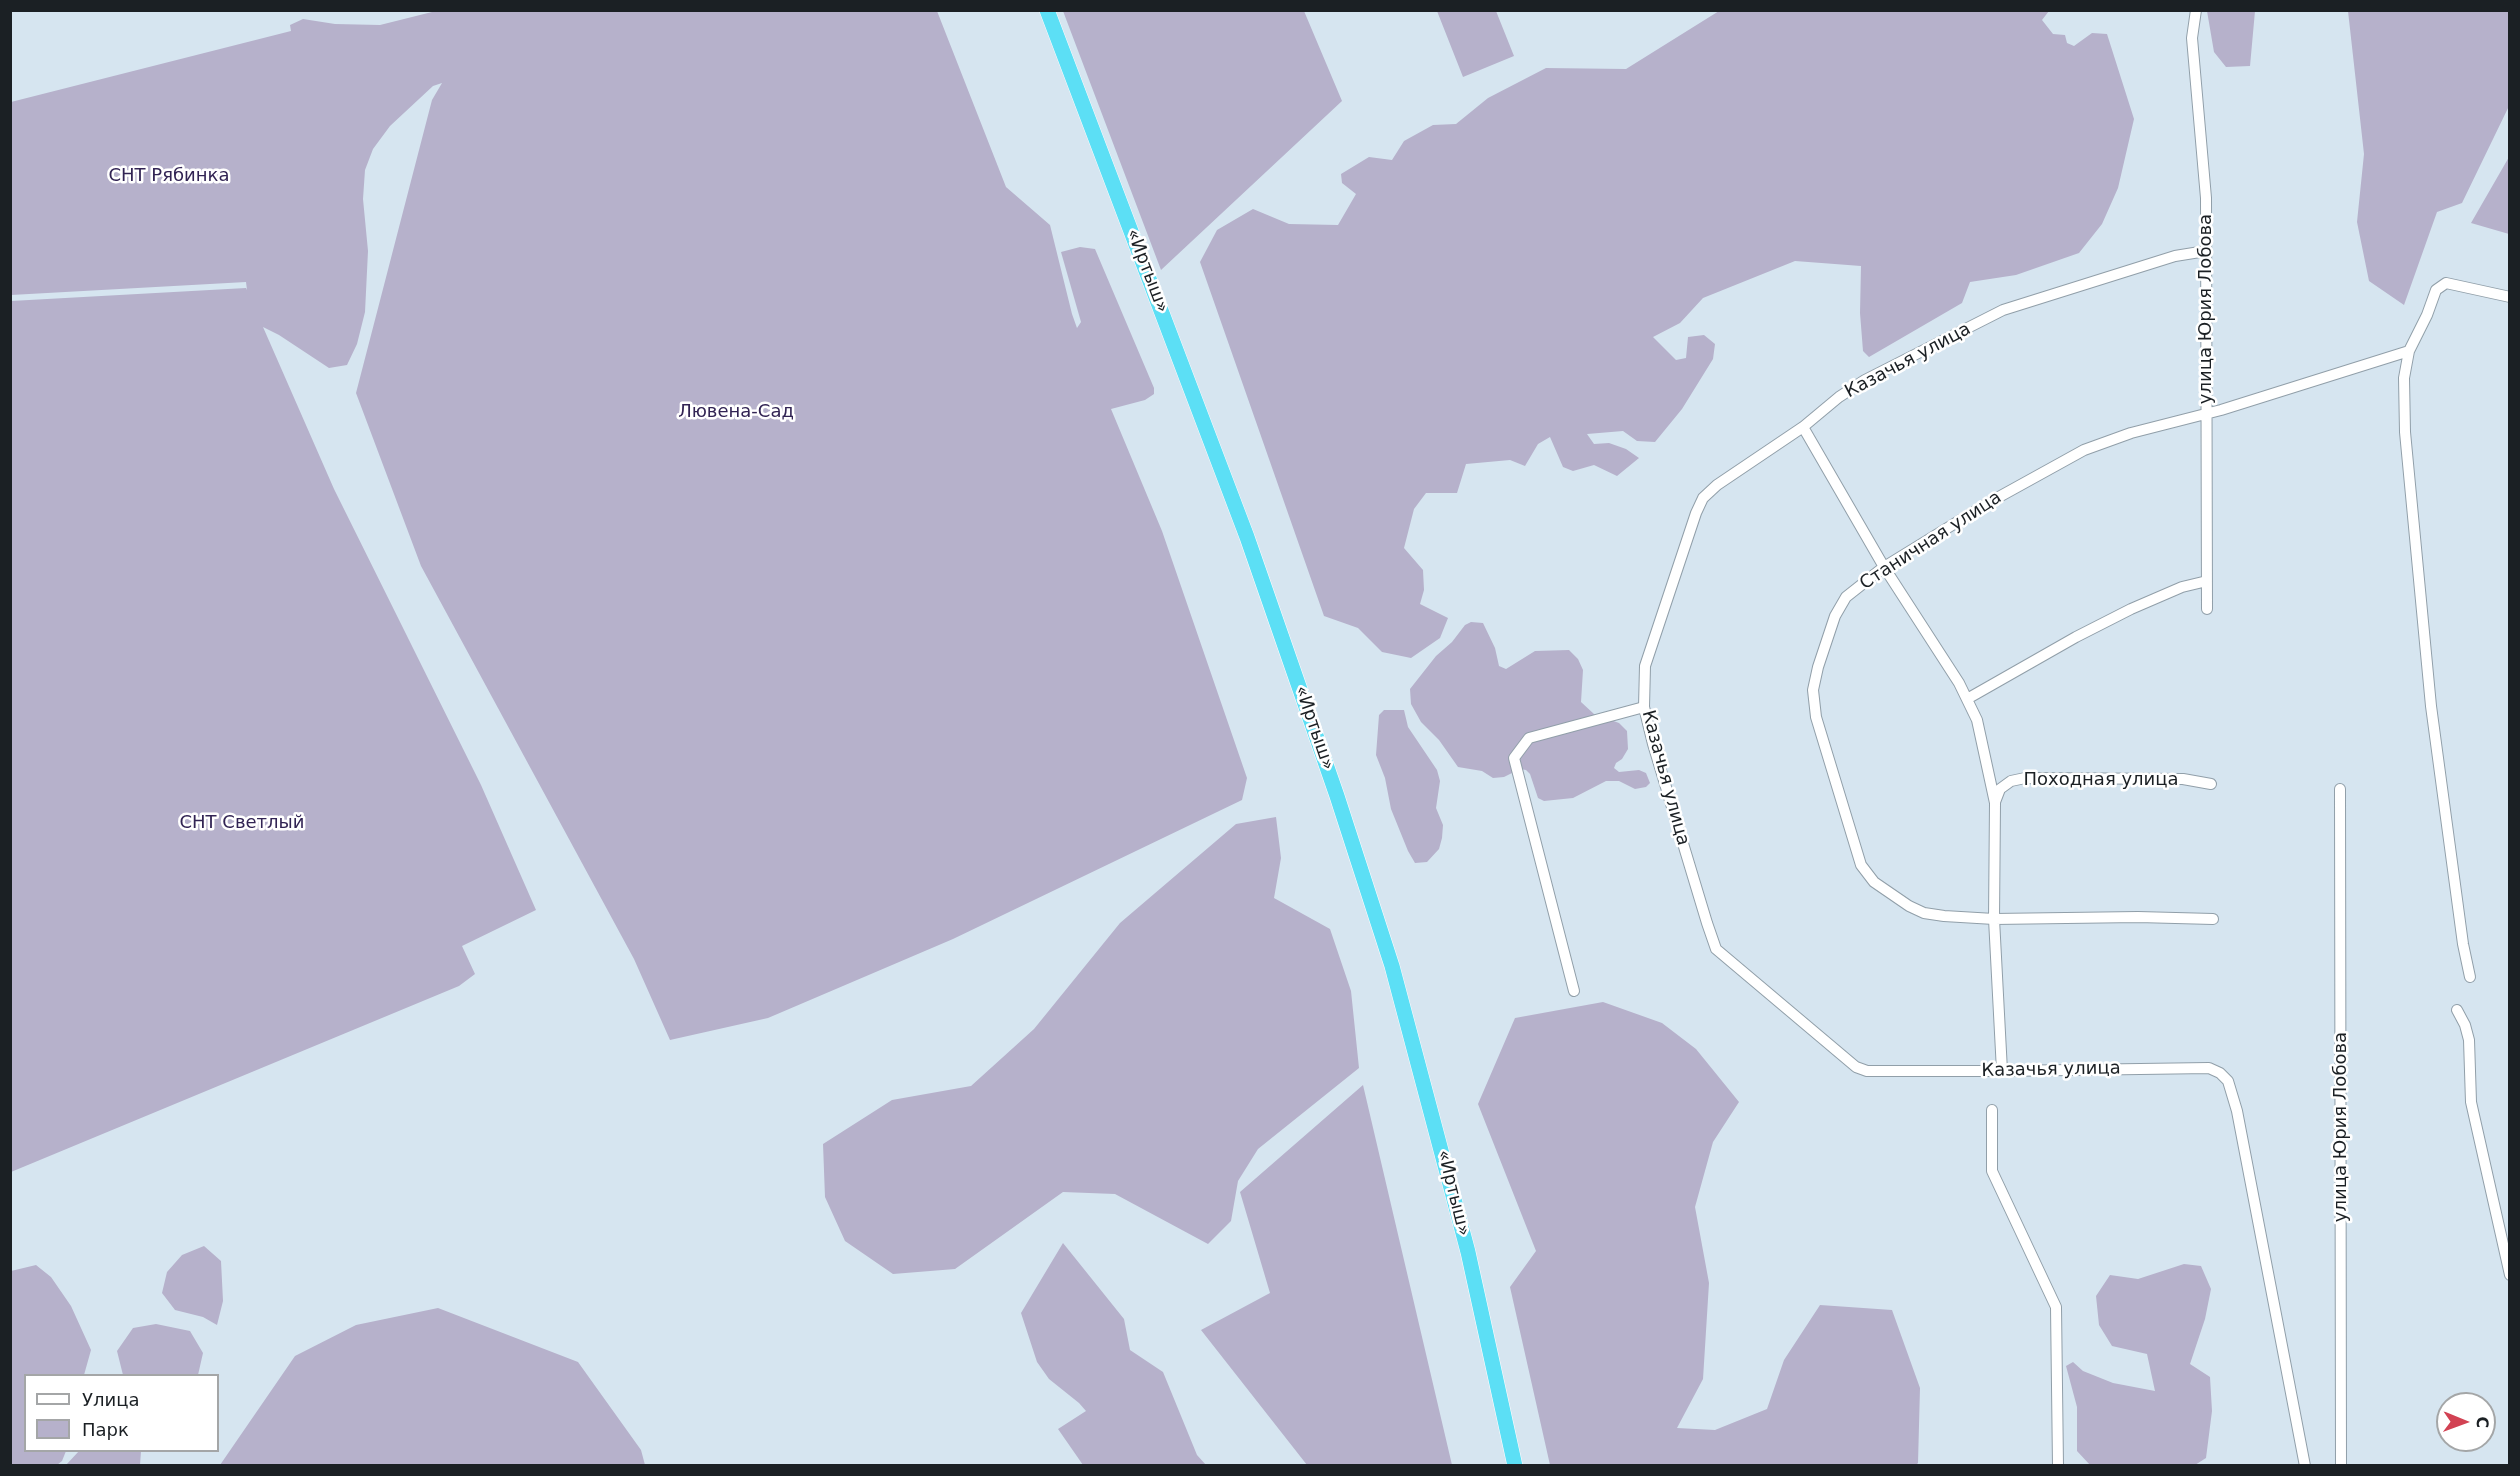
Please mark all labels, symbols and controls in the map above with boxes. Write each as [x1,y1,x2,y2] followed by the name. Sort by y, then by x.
[109,165,229,187] park label: СНТ Рябинка
[2195,214,2217,404] street label: улица Юрия Лобова
[1121,226,1173,316] street label: «Иртыш»
[1841,319,1975,403] street label: Казачья улица
[678,401,794,423] park label: Лювена-Сад
[1856,487,2006,595] street label: Станичная улица
[1289,683,1339,773] street label: «Иртыш»
[1637,708,1693,848] street label: Казачья улица
[2023,769,2179,791] street label: Походная улица
[180,812,304,834] park label: СНТ Светлый
[2330,1032,2352,1222] street label: улица Юрия Лобова
[1981,1058,2121,1082] street label: Казачья улица
[1432,1148,1474,1238] street label: «Иртыш»
[24,1374,219,1452] legend
[82,1389,139,1410] text: Улица
[2436,1392,2496,1452] north arrow
[2473,1416,2492,1428] text: С
[82,1419,129,1440] text: Парк

